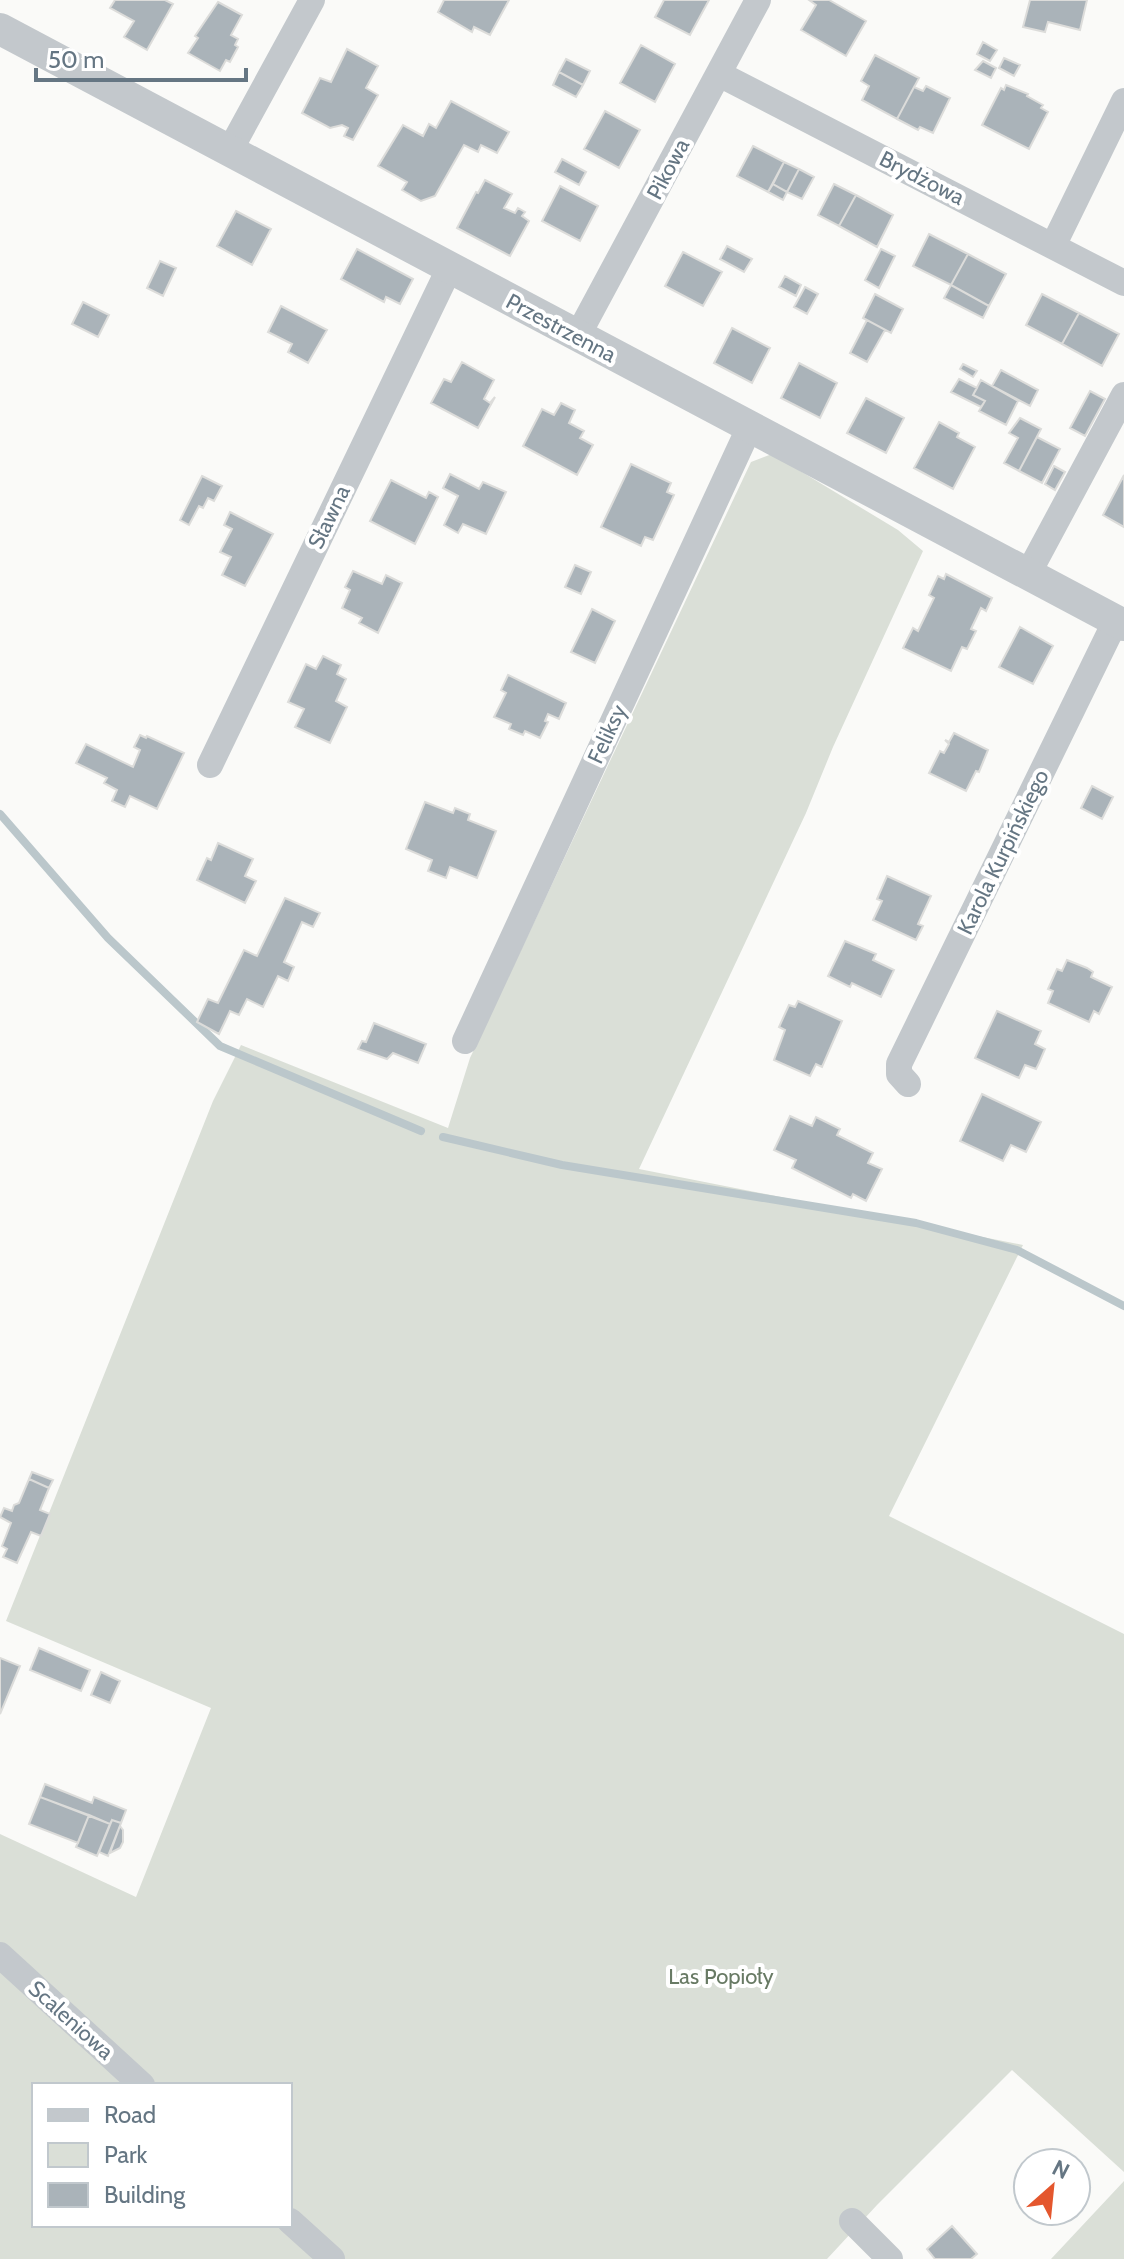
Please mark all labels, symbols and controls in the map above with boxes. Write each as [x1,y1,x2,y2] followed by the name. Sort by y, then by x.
[36,32,246,82] scale bar
[48,45,104,74] text: 50 m
[641,134,695,204] street label: Pikowa
[875,145,969,211] street label: Brydżowa
[501,288,621,368] street label: Przestrzenna
[302,481,356,553] street label: Sławna
[582,700,632,768] street label: Feliksy
[951,765,1055,939] street label: Karola Kurpińskiego
[668,1963,774,1990] park label: Las Popioły
[23,1975,119,2065] street label: Scaleniowa
[32,2083,292,2227] legend
[104,2100,156,2129] text: Road
[104,2140,147,2169] text: Park
[1012,2147,1092,2227] north arrow
[1048,2154,1074,2185] text: N
[104,2180,186,2209] text: Building

